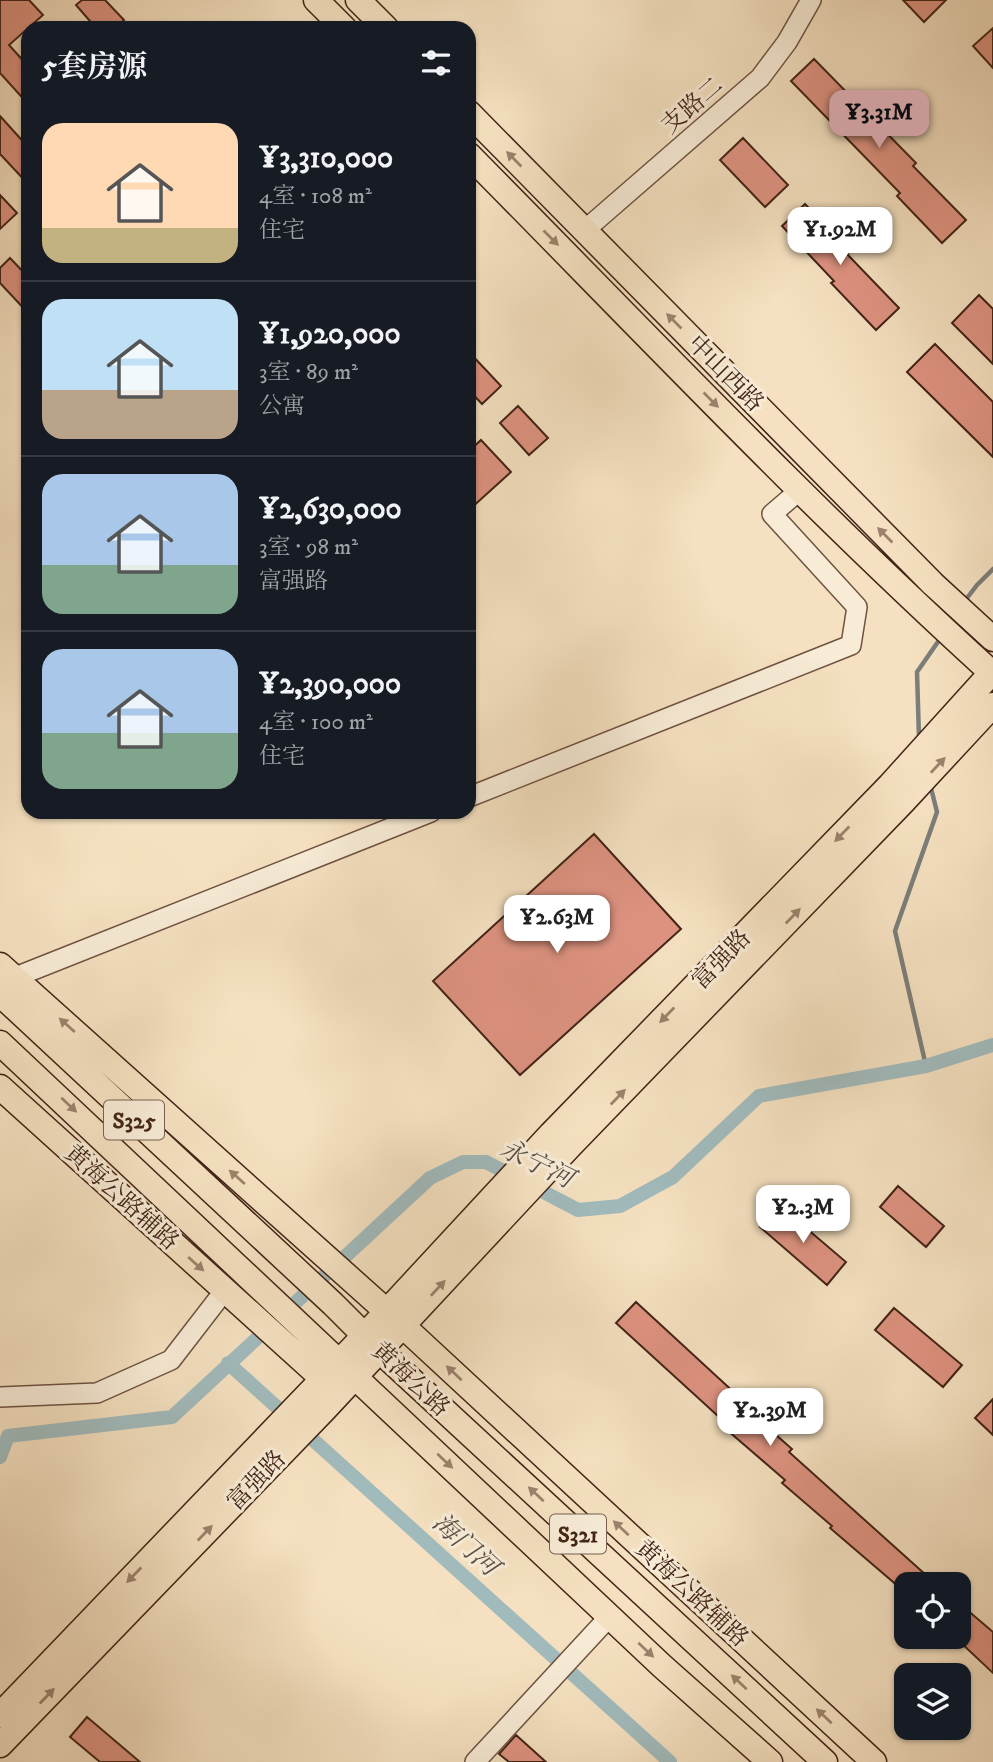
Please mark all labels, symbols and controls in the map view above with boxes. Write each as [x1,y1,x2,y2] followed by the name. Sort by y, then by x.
[417,44,455,82] icon: filters
[42,49,147,86] text: 5套房源
[656,71,730,141] street label: 支路二
[822,90,936,150] pin: ¥3.31M
[845,98,913,127] text: ¥3.31M
[259,140,393,177] text: ¥3,310,000
[506,150,523,167] one-way arrow
[98,151,182,235] icon: home
[259,182,372,211] text: 4室 · 108 m²
[783,208,897,267] pin: ¥1.92M
[803,215,877,244] text: ¥1.92M
[259,216,305,245] text: 住宅
[543,230,560,247] one-way arrow
[666,313,683,329] one-way arrow
[259,316,401,353] text: ¥1,920,000
[98,327,182,411] icon: home
[681,329,770,418] street label: 中山西路
[259,358,358,387] text: 3室 · 89 m²
[259,392,305,421] text: 公寓
[702,392,719,408] one-way arrow
[259,491,402,528] text: ¥2,630,000
[98,502,182,586] icon: home
[877,527,894,544] one-way arrow
[259,533,358,562] text: 3室 · 98 m²
[259,567,328,596] text: 富强路
[259,666,401,703] text: ¥2,390,000
[98,677,182,761] icon: home
[259,708,373,737] text: 4室 · 100 m²
[259,742,305,771] text: 住宅
[929,757,945,774] one-way arrow
[834,825,851,842] one-way arrow
[500,895,614,955] pin: ¥2.63M
[520,903,594,932] text: ¥2.63M
[785,908,801,925] one-way arrow
[686,923,758,996] street label: 富强路
[660,1006,676,1023] one-way arrow
[59,1018,76,1034] one-way arrow
[609,1089,625,1106] one-way arrow
[60,1097,78,1113] one-way arrow
[104,1100,164,1140] road number: S325
[494,1132,582,1198] water label: 永宁河
[58,1138,185,1257] street label: 黄海公路辅路
[228,1169,246,1185] one-way arrow
[754,1186,852,1245] pin: ¥2.3M
[772,1193,834,1222] text: ¥2.3M
[187,1256,205,1272] one-way arrow
[430,1279,446,1297] one-way arrow
[365,1336,456,1423] street label: 黄海公路
[446,1366,463,1382] one-way arrow
[713,1388,827,1448] pin: ¥2.39M
[733,1396,807,1425] text: ¥2.39M
[221,1444,293,1517] street label: 富强路
[436,1452,453,1468] one-way arrow
[528,1487,545,1503] one-way arrow
[425,1507,508,1586] water label: 海门河
[550,1514,606,1554] road number: S321
[613,1520,630,1536] one-way arrow
[197,1525,213,1542] one-way arrow
[628,1534,754,1654] street label: 黄海公路辅路
[126,1566,142,1583] one-way arrow
[894,1572,971,1740] map controls
[894,1572,971,1649] button: locate
[637,1642,654,1658] one-way arrow
[894,1663,971,1740] button: layers
[731,1675,748,1691] one-way arrow
[39,1688,56,1705] one-way arrow
[816,1708,833,1724] one-way arrow

